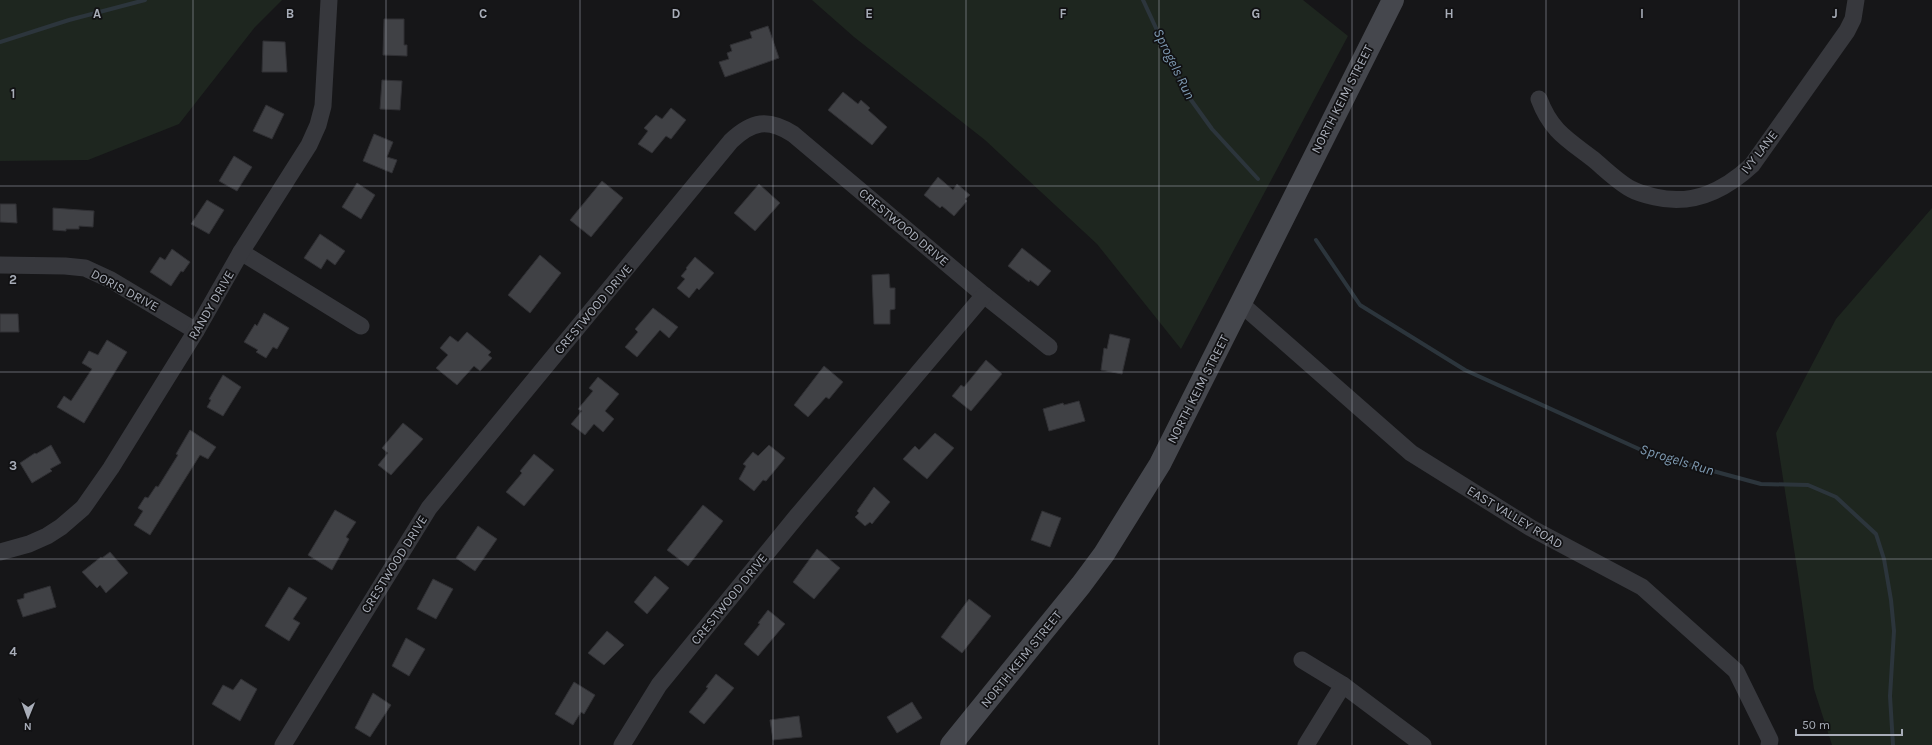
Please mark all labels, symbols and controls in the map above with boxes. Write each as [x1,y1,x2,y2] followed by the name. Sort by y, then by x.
[93,6,101,21] text: A
[286,6,294,21] text: B
[479,6,487,21] text: C
[672,6,681,21] text: D
[865,6,873,21] text: E
[1059,6,1067,21] text: F
[1252,6,1260,21] text: G
[1444,6,1454,21] text: H
[1640,6,1644,21] text: I
[1832,6,1838,21] text: J
[1150,26,1198,102] water label: Sprogels Run
[1308,42,1376,156] street label: NORTH KEIM STREET
[11,86,15,101] text: 1
[1737,127,1781,177] street label: IVY LANE
[856,185,952,269] street label: CRESTWOOD DRIVE
[551,261,635,357] street label: CRESTWOOD DRIVE
[89,266,161,314] street label: DORIS DRIVE
[185,268,237,342] street label: RANDY DRIVE
[9,272,17,287] text: 2
[1164,332,1232,446] street label: NORTH KEIM STREET
[1638,441,1716,479] water label: Sprogels Run
[9,458,17,473] text: 3
[1465,483,1565,551] street label: EAST VALLEY ROAD
[358,512,430,616] street label: CRESTWOOD DRIVE
[688,551,770,647] street label: CRESTWOOD DRIVE
[977,607,1065,710] street label: NORTH KEIM STREET
[9,644,17,659] text: 4
[8,697,48,737] north arrow
[1796,711,1902,737] scale bar
[1802,718,1830,732] text: 50 m
[24,720,32,733] text: N

